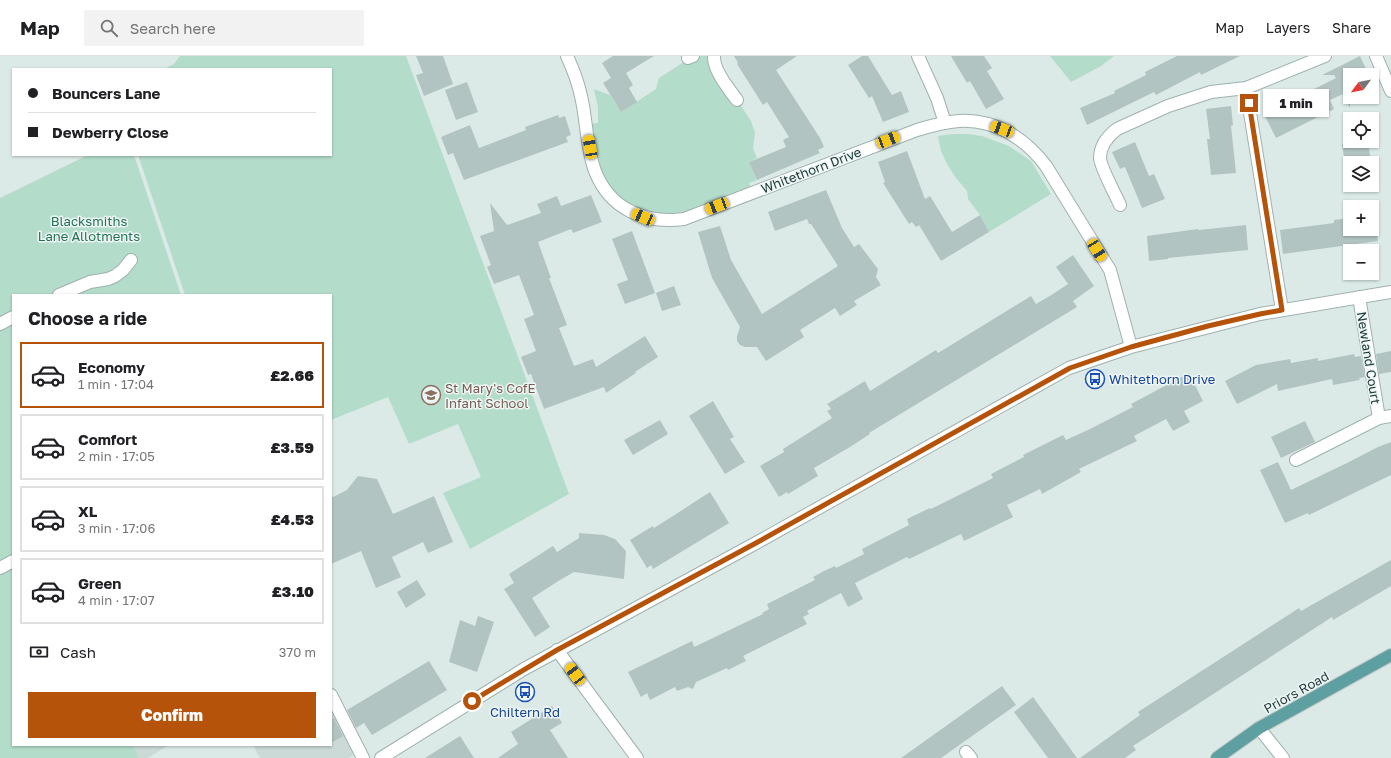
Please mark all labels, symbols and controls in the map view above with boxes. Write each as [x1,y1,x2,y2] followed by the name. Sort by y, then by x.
[84,10,364,46] search box
[20,16,60,39] text: Map
[98,17,120,39] icon: search
[130,19,216,37] text: Search here
[1215,19,1244,36] text: Map
[1266,19,1310,36] text: Layers
[1332,19,1371,36] text: Share
[1343,68,1379,104] north arrow
[1343,68,1379,280] map controls
[52,84,160,102] text: Bouncers Lane
[1263,89,1329,117] callout: 1 min
[1240,94,1258,112] route end
[1279,95,1313,111] text: 1 min
[1343,112,1379,148] button: locate
[989,119,1015,139] car
[52,123,169,141] text: Dewberry Close
[875,130,901,150] car
[582,134,598,160] car
[759,143,863,197] street label: Whitethorn Drive
[1343,156,1379,192] button: layers
[704,196,730,216] car
[1343,200,1379,236] button: +
[630,207,656,227] car
[38,213,140,244] park label: Blacksmiths Lane Allotments
[1086,237,1108,263] car
[1343,244,1379,280] button: −
[28,307,147,329] text: Choose a ride
[1354,311,1384,405] street label: Newland Court
[30,357,66,393] icon: car
[78,358,145,376] text: Economy
[270,366,314,384] text: £2.66
[1084,368,1106,390] bus stop icon: Whitethorn Drive
[1109,371,1215,387] place label: Whitethorn Drive
[78,376,154,392] text: 1 min · 17:04
[445,380,536,411] place label: St Mary's CofE Infant School
[420,384,442,406] school or university icon: St Mary's CofE Infant School
[30,429,66,465] icon: car
[78,430,137,448] text: Comfort
[270,438,314,456] text: £3.59
[78,448,155,464] text: 2 min · 17:05
[30,501,66,537] icon: car
[78,502,97,520] text: XL
[271,510,314,528] text: £4.53
[78,520,155,536] text: 3 min · 17:06
[30,573,66,609] icon: car
[78,574,121,592] text: Green
[272,582,314,600] text: £3.10
[78,592,155,608] text: 4 min · 17:07
[28,641,50,663] icon: cash
[60,643,96,661] text: Cash
[279,644,316,660] text: 370 m
[563,661,587,687] car
[1261,668,1331,716] street label: Priors Road
[514,681,536,703] bus stop icon: Chiltern Rd
[28,692,316,738] button: Confirm
[463,692,481,710] route start
[490,704,560,720] place label: Chiltern Rd

